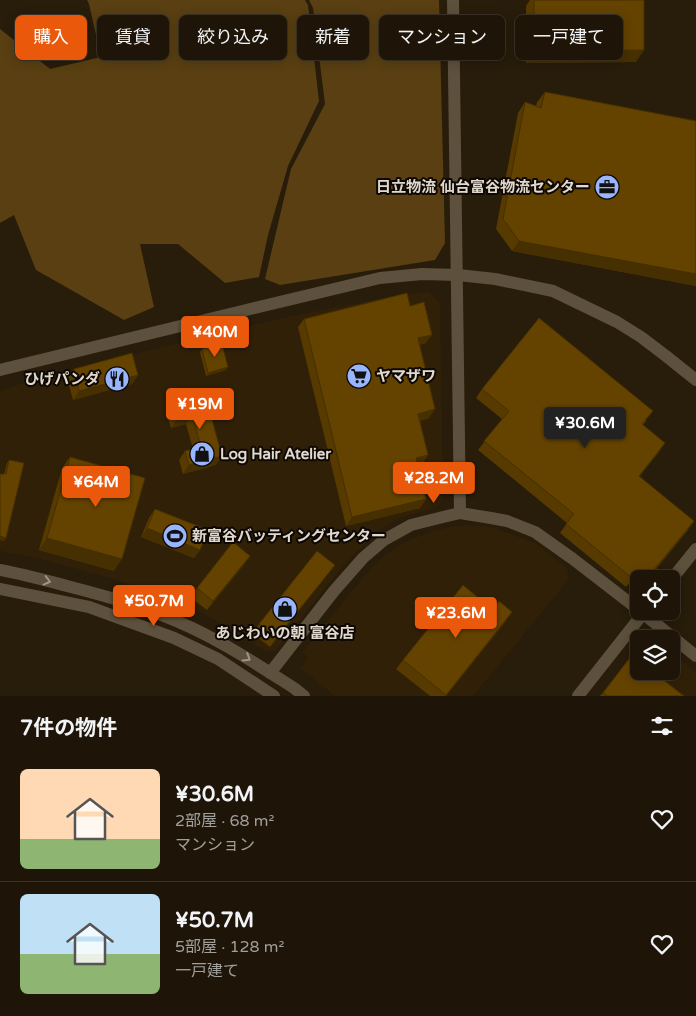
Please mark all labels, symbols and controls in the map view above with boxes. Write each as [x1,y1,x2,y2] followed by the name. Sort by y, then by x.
[15,15,87,60] chip: 購入
[97,15,169,60] chip: 賃貸
[179,15,287,60] chip: 絞り込み
[297,15,369,60] chip: 新着
[379,15,505,60] chip: マンション
[515,15,623,60] chip: 一戸建て
[594,174,620,200] office icon: 日立物流 仙台富谷物流センター
[376,178,590,196] place label: 日立物流 仙台富谷物流センター
[185,316,245,358] pin: ¥40M
[192,322,238,342] text: ¥40M
[346,363,372,389] supermarket icon: ヤマザワ
[104,366,130,392] restaurant icon: ひげパンダ
[376,367,436,385] place label: ヤマザワ
[24,370,100,388] place label: ひげパンダ
[170,388,230,430] pin: ¥19M
[177,394,223,414] text: ¥19M
[544,406,626,449] pin: ¥30.6M
[555,413,615,433] text: ¥30.6M
[189,441,215,467] shop icon: Log Hair Atelier
[220,445,331,464] place label: Log Hair Atelier
[393,462,475,504] pin: ¥28.2M
[66,466,126,508] pin: ¥64M
[404,468,464,488] text: ¥28.2M
[73,472,119,492] text: ¥64M
[162,523,188,549] sports icon: 新富谷バッティングセンター
[192,527,386,545] place label: 新富谷バッティングセンター
[630,570,680,680] map controls
[630,570,680,620] button: locate
[43,575,52,586] one-way arrow
[113,584,195,627] pin: ¥50.7M
[124,591,184,611] text: ¥50.7M
[272,596,298,622] shop icon: あじわいの朝 富谷店
[415,596,497,639] pin: ¥23.6M
[426,603,486,623] text: ¥23.6M
[216,624,354,642] place label: あじわいの朝 富谷店
[630,630,680,680] button: layers
[241,652,250,662] one-way arrow
[648,712,676,740] icon: filters
[20,716,117,741] text: 7件の物件
[175,782,254,807] text: ¥30.6M
[60,789,120,849] icon: home
[648,805,676,833] icon: heart
[175,811,274,831] text: 2部屋 · 68 m²
[175,835,255,855] text: マンション
[175,908,254,933] text: ¥50.7M
[60,914,120,974] icon: home
[648,930,676,958] icon: heart
[175,937,284,957] text: 5部屋 · 128 m²
[175,961,239,981] text: 一戸建て

